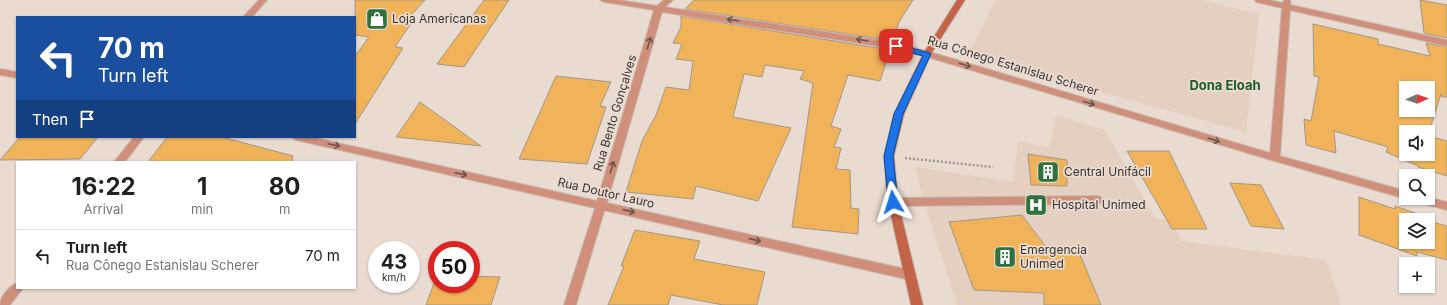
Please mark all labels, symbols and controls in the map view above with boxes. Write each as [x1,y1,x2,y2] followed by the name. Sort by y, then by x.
[364,6,390,32] shop icon: Loja Americanas
[392,11,486,26] place label: Loja Americanas
[727,16,740,24] one-way arrow
[879,29,913,63] pin
[98,31,165,65] text: 70 m
[32,32,84,84] icon: left
[926,32,1101,99] street label: Rua Cônego Estanislau Scherer
[885,35,907,57] icon: arrive
[646,36,653,49] one-way arrow
[856,36,869,44] one-way arrow
[590,53,639,173] street label: Rua Bento Gonçalves
[958,62,971,69] one-way arrow
[98,65,168,86] text: Turn left
[1189,77,1261,93] district label: Dona Eloah
[1399,81,1435,117] north arrow
[1399,81,1435,293] map controls
[1082,100,1095,107] one-way arrow
[76,108,98,130] icon: arrive
[32,110,68,129] text: Then
[1399,125,1435,161] button: sound
[1207,137,1220,144] one-way arrow
[327,142,340,150] one-way arrow
[1035,159,1061,185] building icon: Central Unifácil
[609,161,616,174] one-way arrow
[1064,164,1151,179] place label: Central Unifácil
[1399,169,1435,205] button: search
[454,170,467,178] one-way arrow
[71,172,136,201] text: 16:22
[197,172,207,201] text: 1
[269,172,301,201] text: 80
[556,174,656,211] street label: Rua Doutor Lauro
[872,181,914,223] position arrow
[1023,192,1049,218] hospital icon: Hospital Unimed
[1052,197,1146,212] place label: Hospital Unimed
[84,201,124,217] text: Arrival
[191,201,213,217] text: min
[279,201,290,217] text: m
[622,208,635,215] one-way arrow
[1399,213,1435,249] button: layers
[748,236,761,244] one-way arrow
[66,238,127,257] text: Turn left
[428,241,480,293] speed limit sign: 50
[1020,242,1087,271] place label: Emergencia Unimed
[992,244,1018,270] building icon: Emergencia Unimed
[32,245,54,267] icon: left
[305,246,340,265] text: 70 m
[381,250,407,274] text: 43
[66,257,259,273] text: Rua Cônego Estanislau Scherer
[1399,257,1435,293] button: +
[382,271,406,283] text: km/h

